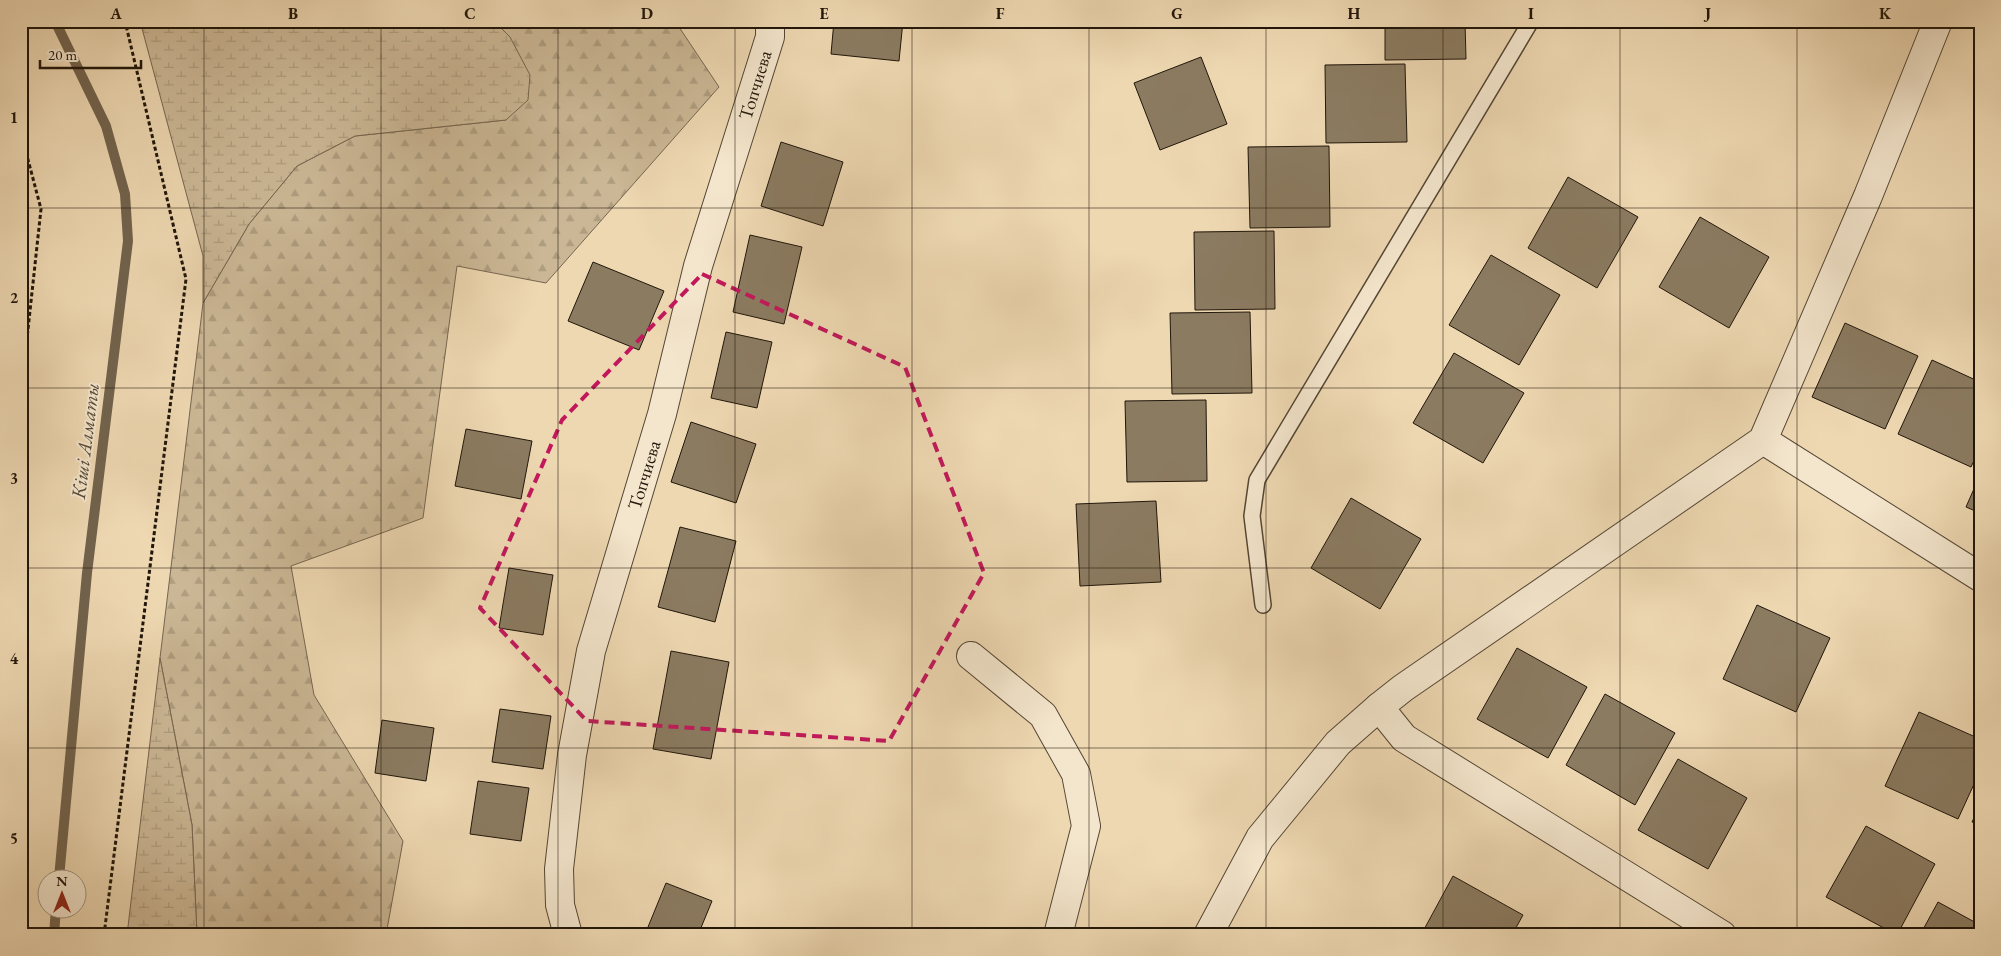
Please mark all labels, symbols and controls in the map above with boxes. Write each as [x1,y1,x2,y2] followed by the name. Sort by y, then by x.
[109,3,122,24] text: A
[288,3,298,24] text: B
[464,3,476,24] text: C
[641,3,653,24] text: D
[819,3,829,24] text: E
[996,3,1005,24] text: F
[1171,3,1183,24] text: G
[1348,3,1361,24] text: H
[1528,3,1534,24] text: I
[1703,3,1711,24] text: J
[1879,3,1892,24] text: K
[40,38,141,70] scale bar
[48,45,77,64] text: 20 m
[733,47,777,123] street label: Топчиева
[10,107,18,128] text: 1
[10,287,19,308] text: 2
[65,382,105,501] water label: Кіші Алматы
[622,437,666,513] street label: Топчиева
[10,468,18,489] text: 3
[10,648,19,669] text: 4
[10,828,18,849] text: 5
[38,868,88,918] north arrow
[56,872,68,890] text: N

